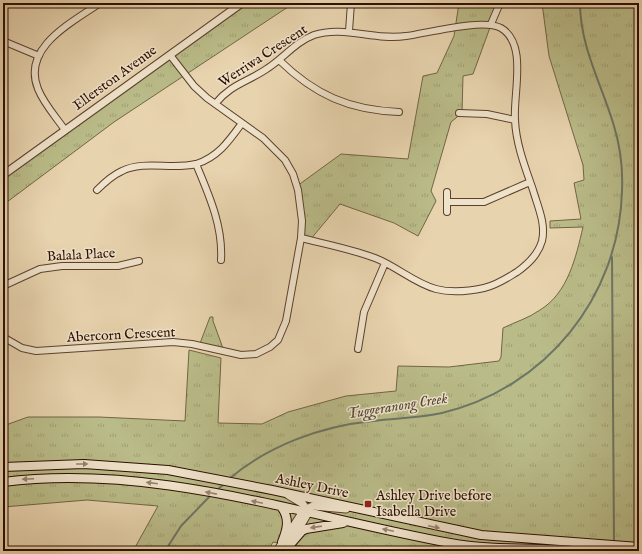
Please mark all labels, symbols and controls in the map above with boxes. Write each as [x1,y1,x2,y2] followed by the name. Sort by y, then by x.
[215,20,311,91] street label: Werriwa Crescent
[70,41,161,114] street label: Ellerston Avenue
[46,244,116,266] street label: Balala Place
[65,323,176,347] street label: Abercorn Crescent
[345,389,449,424] water label: Tuggeranong Creek
[76,461,89,467] one-way arrow
[273,469,351,503] street label: Ashley Drive
[22,476,34,483] one-way arrow
[146,480,158,487] one-way arrow
[375,487,492,521] place label: Ashley Drive before Isabella Drive
[205,490,217,496] one-way arrow
[251,499,263,505] one-way arrow
[363,499,373,509] marker: Ashley Drive before Isabella Drive
[310,524,322,530] one-way arrow
[428,524,440,530] one-way arrow
[382,527,394,533] one-way arrow

